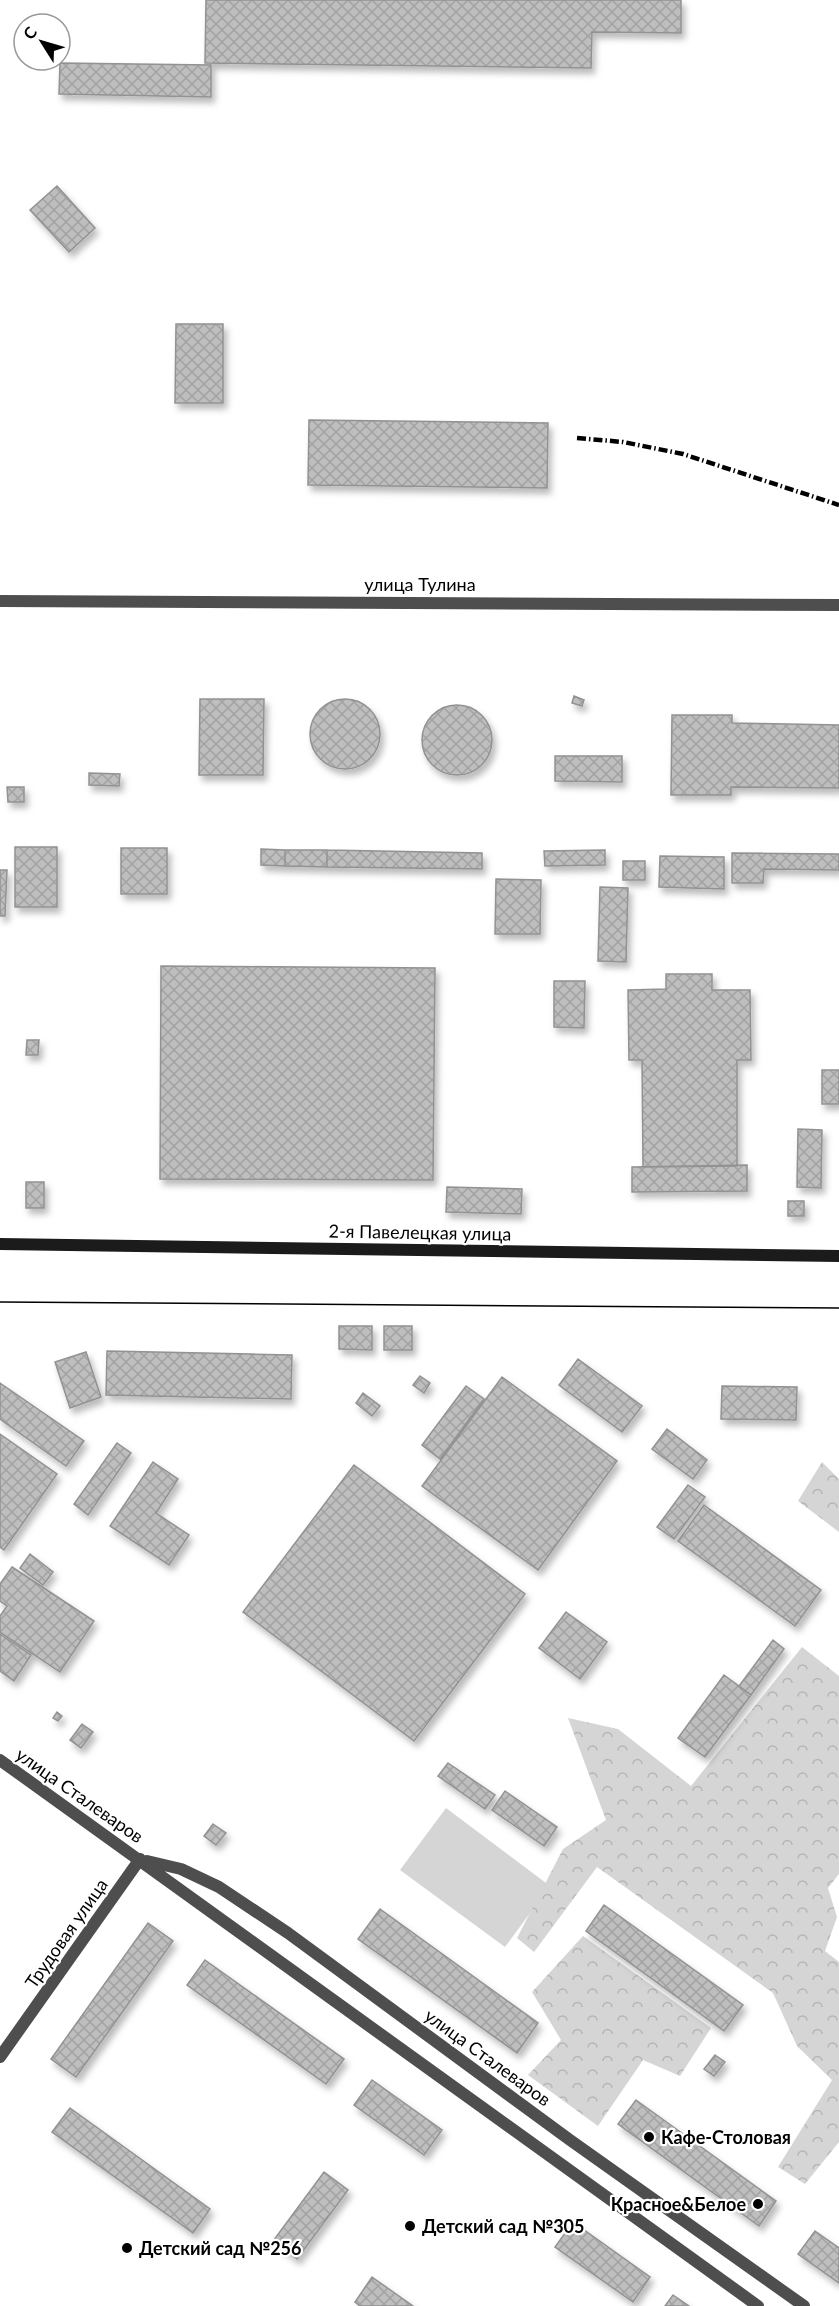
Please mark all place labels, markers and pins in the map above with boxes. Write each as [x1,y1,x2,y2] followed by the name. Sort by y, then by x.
[661,2126,791,2148] place label: Кафе-Столовая
[642,2130,656,2144] marker: Кафе-Столовая
[611,2193,746,2215] place label: Красное&Белое
[751,2197,765,2211] marker: Красное&Белое
[422,2215,585,2237] place label: Детский сад №305
[403,2219,417,2233] marker: Детский сад №305
[139,2237,302,2259] place label: Детский сад №256
[120,2241,134,2255] marker: Детский сад №256

